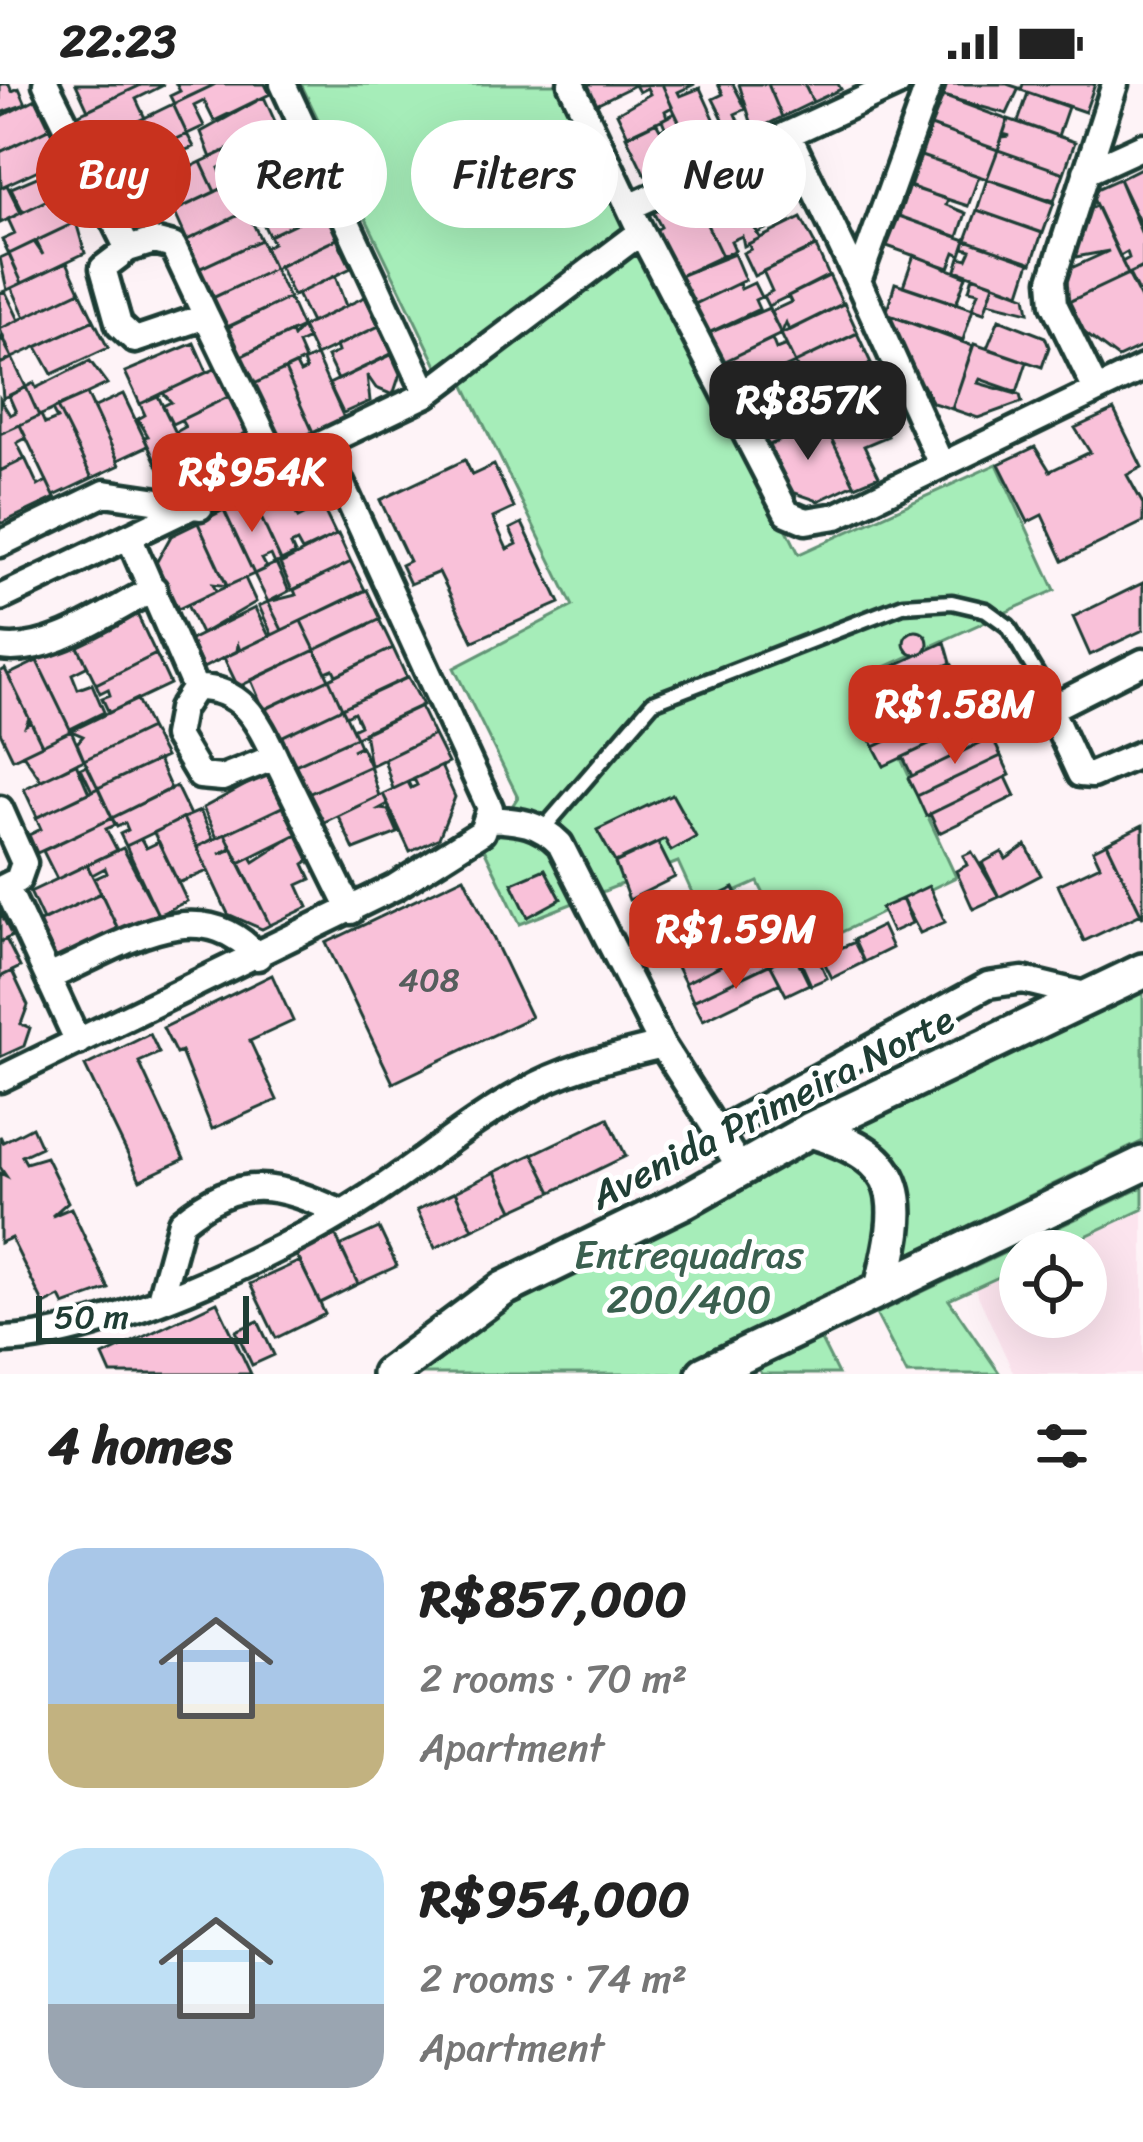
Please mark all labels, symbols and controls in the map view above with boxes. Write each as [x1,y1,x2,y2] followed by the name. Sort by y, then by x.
[60,2,176,82] text: 22:23
[36,120,191,228] chip: Buy
[215,120,387,228] chip: Rent
[411,120,618,228] chip: Filters
[642,120,806,228] chip: New
[710,361,906,463] pin: R$857K
[736,365,880,434] text: R$857K
[154,433,350,535] pin: R$954K
[179,437,325,506] text: R$954K
[844,665,1066,767] pin: R$1.58M
[875,669,1035,738] text: R$1.58M
[625,890,847,992] pin: R$1.59M
[656,894,816,963] text: R$1.59M
[398,951,460,1009] house number: 408
[577,985,967,1229] street label: Avenida Primeira Norte
[574,1220,805,1334] park label: Entrequadras 200/400
[999,1230,1107,1338] map controls
[999,1230,1107,1338] button: locate
[54,1288,129,1346] text: 50 m
[36,1290,249,1343] scale bar
[48,1401,232,1491] text: 4 homes
[1029,1413,1095,1479] icon: filters
[420,1554,687,1644] text: R$857,000
[144,1596,288,1740] icon: home
[420,1644,687,1713] text: 2 rooms · 70 m²
[420,1713,604,1782] text: Apartment
[420,1854,690,1944] text: R$954,000
[144,1896,288,2040] icon: home
[420,1944,687,2013] text: 2 rooms · 74 m²
[420,2013,604,2082] text: Apartment

